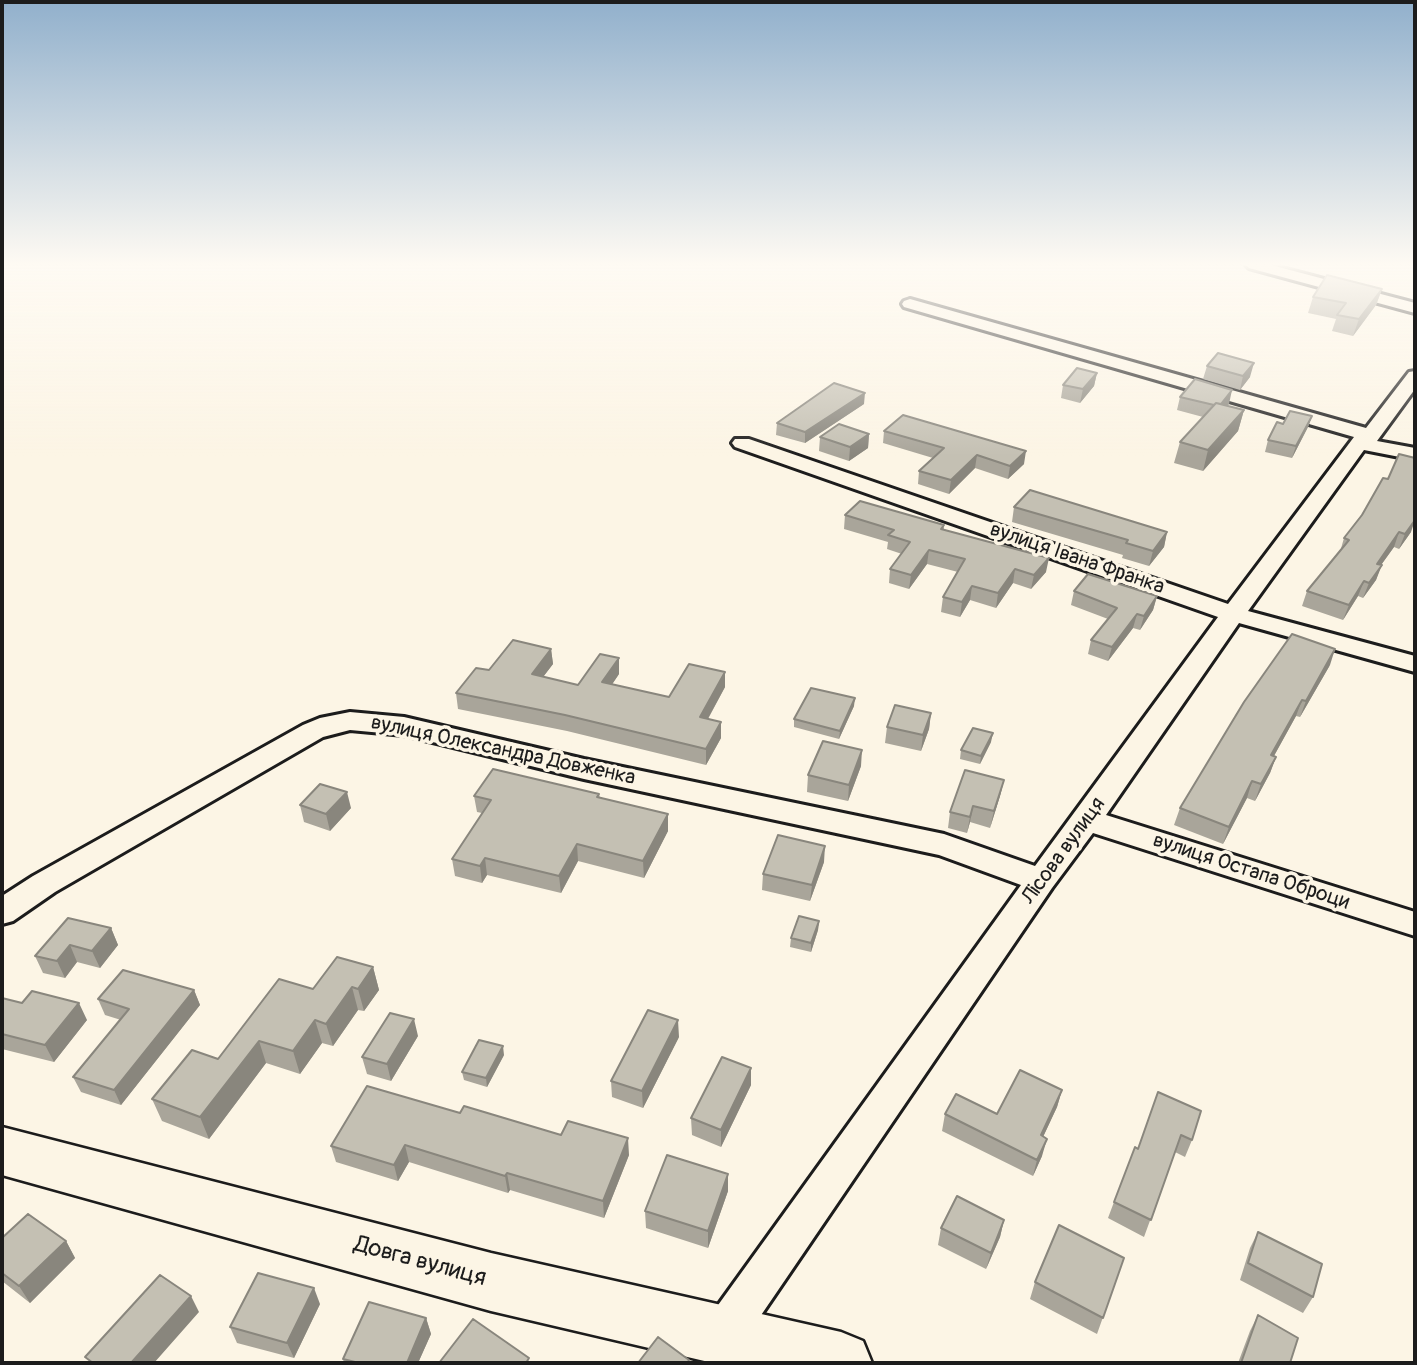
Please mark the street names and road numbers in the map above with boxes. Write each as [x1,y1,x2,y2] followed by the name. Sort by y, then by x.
[986,517,1168,601] street label: вулиця Івана Франка
[368,711,638,791] street label: вулиця Олександра Довженка
[1017,793,1111,909] street label: Лісова вулиця
[1150,828,1352,916] street label: вулиця Остапа Оброци
[351,1231,489,1293] street label: Довга вулиця

